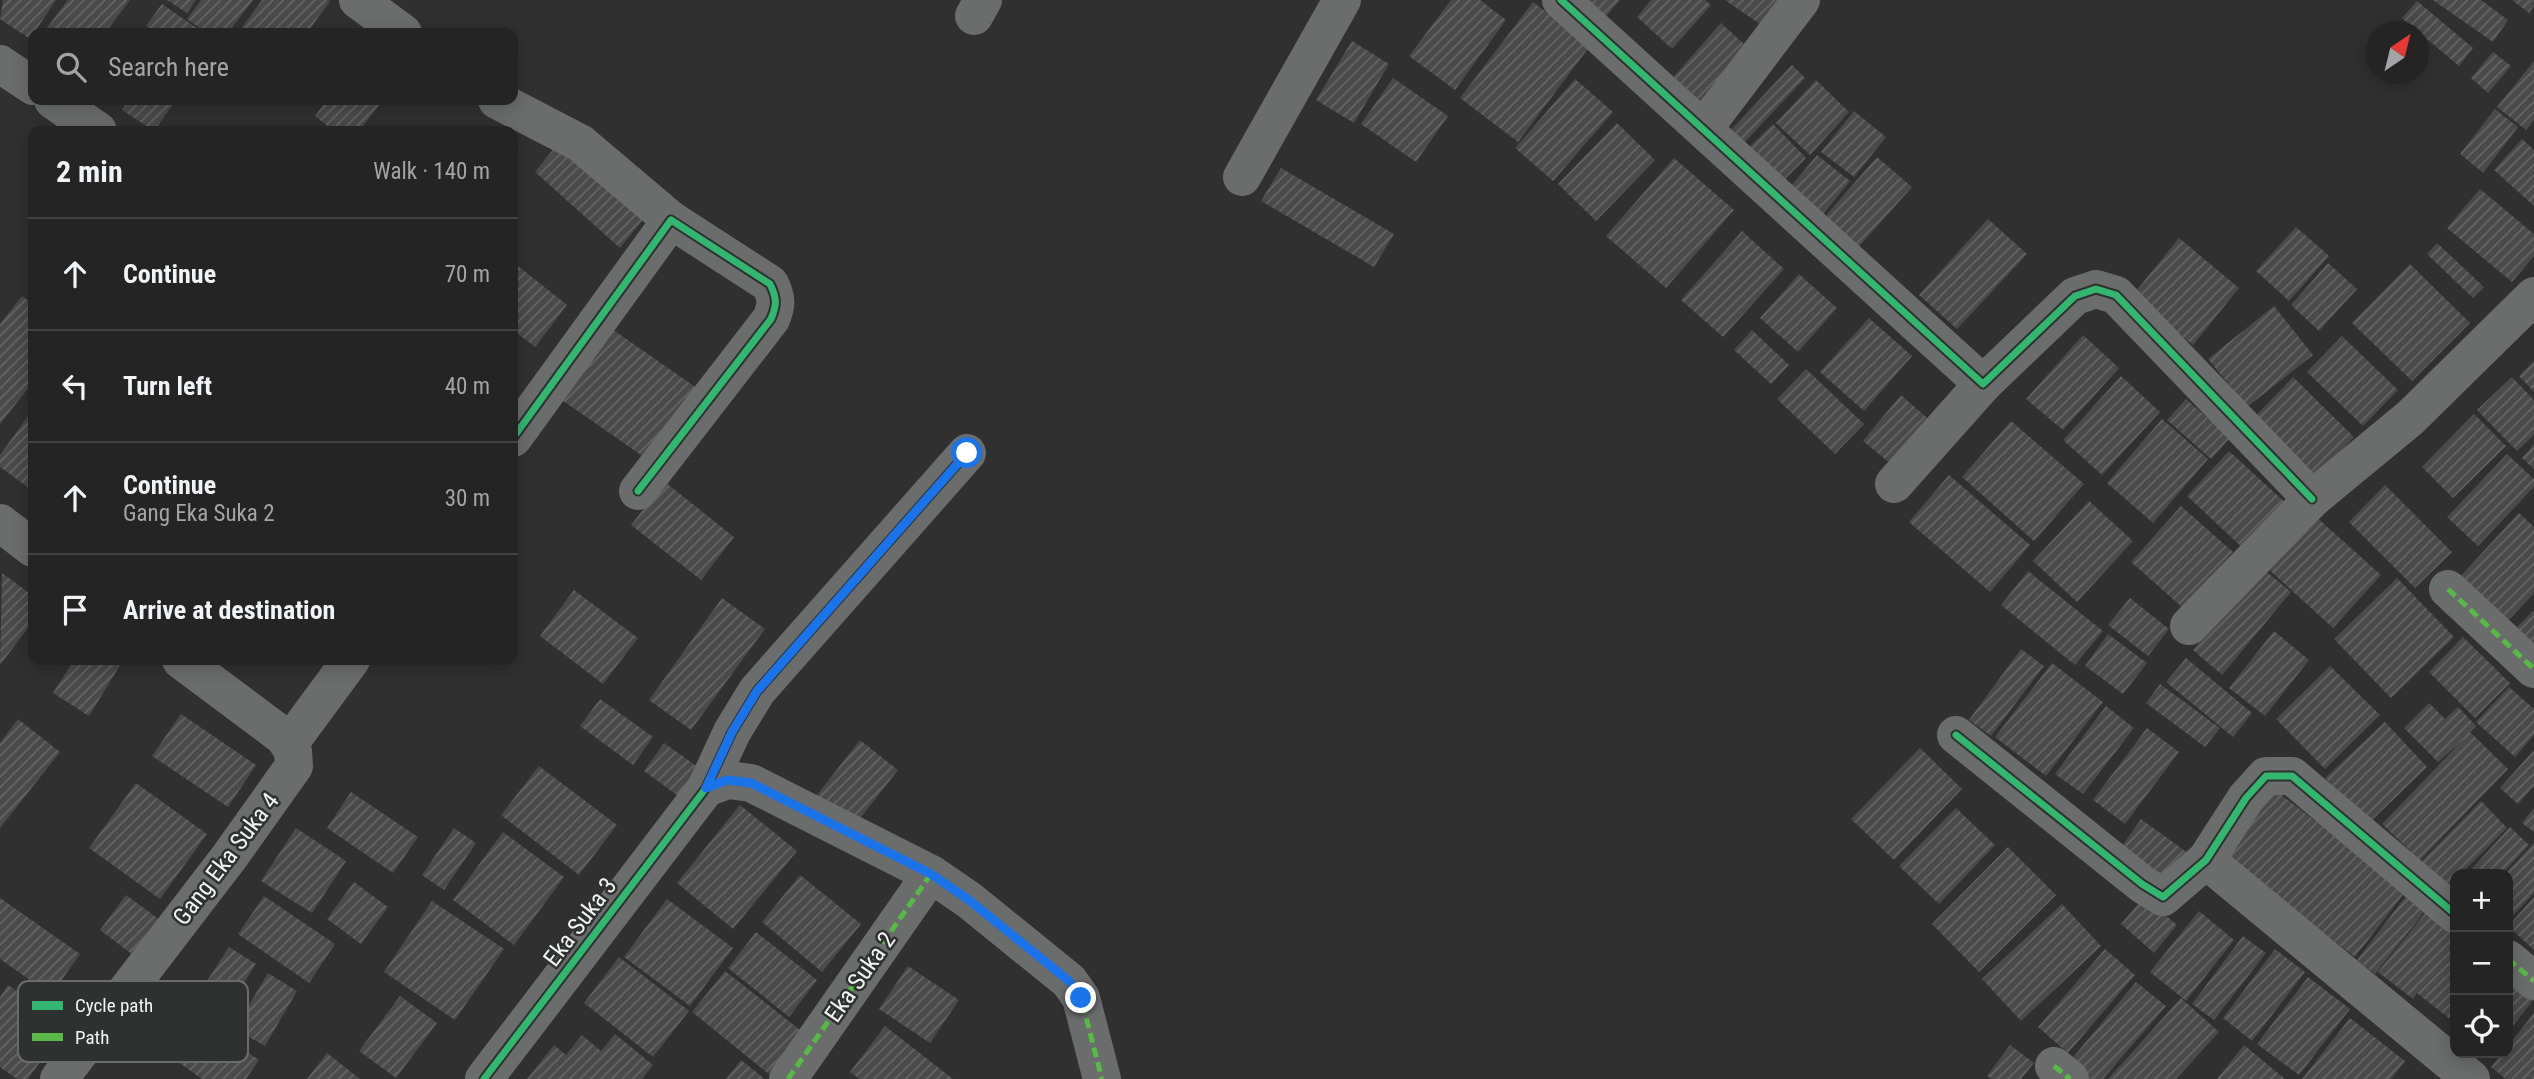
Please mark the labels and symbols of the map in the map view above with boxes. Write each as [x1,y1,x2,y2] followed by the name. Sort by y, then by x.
[2366,21,2429,84] north arrow
[951,437,982,468] route start
[167,787,285,931] street label: Gang Eka Suka 4
[538,872,622,972] street label: Eka Suka 3
[819,927,901,1027] street label: Eka Suka 2
[18,981,248,1062] legend
[1065,982,1096,1013] route end
[75,994,153,1017] text: Cycle path
[75,1026,109,1049] text: Path

